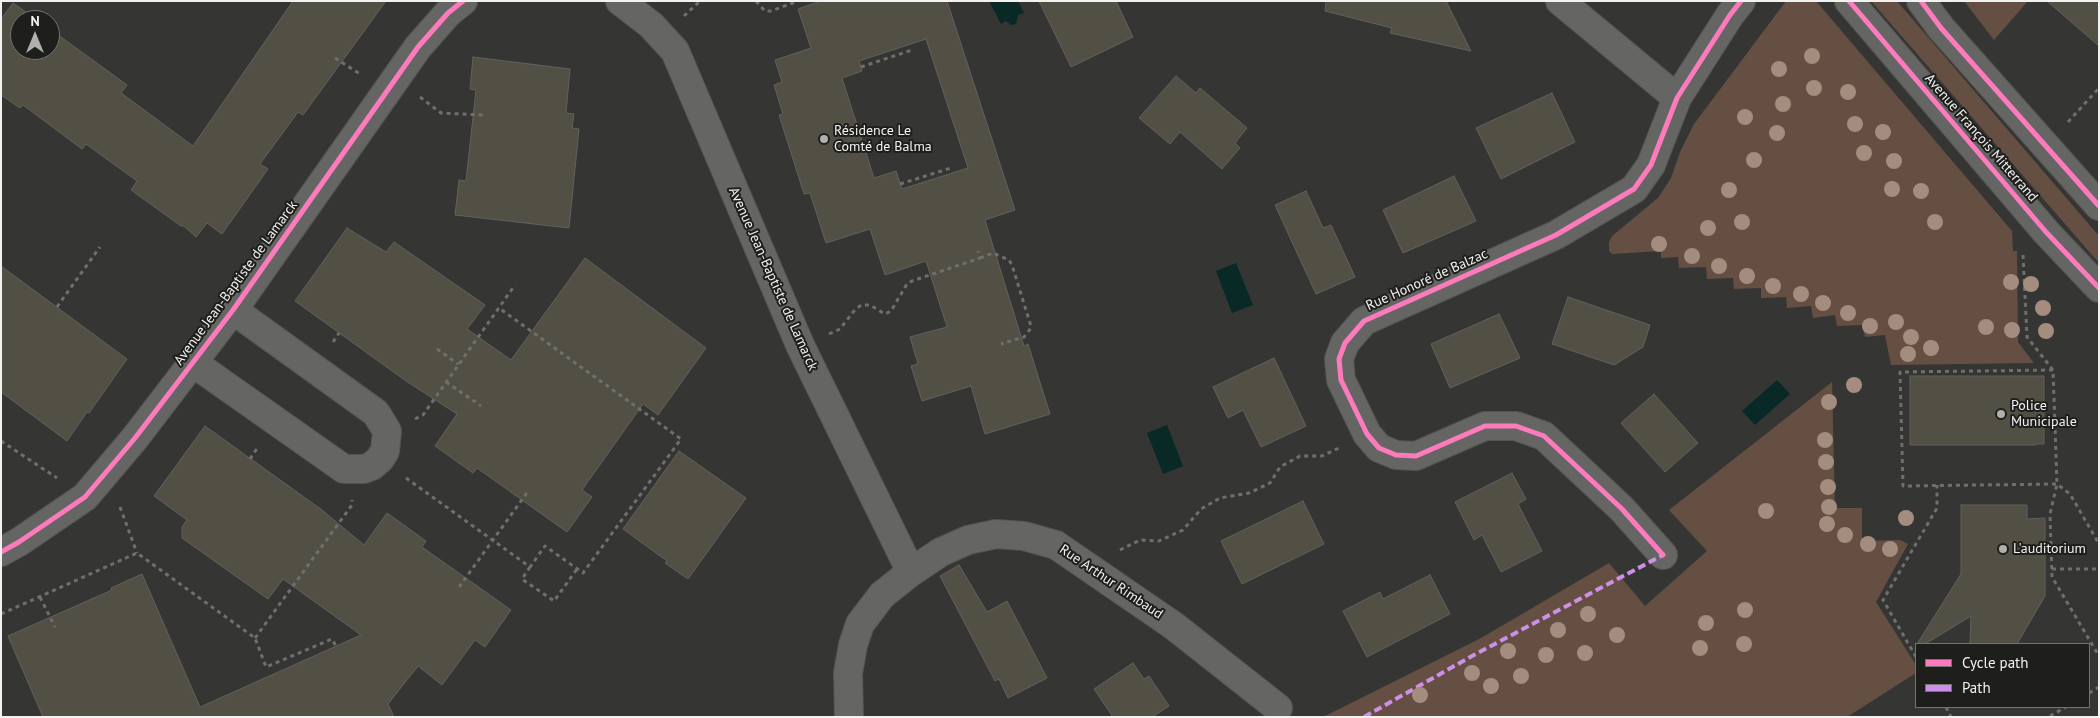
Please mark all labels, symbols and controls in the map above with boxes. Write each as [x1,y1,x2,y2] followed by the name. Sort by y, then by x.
[10,10,60,60] north arrow
[30,12,40,30] text: N
[1921,71,2041,205] street label: Avenue François Mitterrand
[834,123,932,156] place label: Résidence Le Comté de Balma
[818,133,830,145] marker: Résidence Le Comté de Balma
[725,185,821,373] street label: Avenue Jean-Baptiste de Lamarck
[171,197,301,369] street label: Avenue Jean-Baptiste de Lamarck
[1364,246,1490,314] street label: Rue Honoré de Balzac
[2011,398,2077,431] place label: Police Municipale
[1995,408,2007,420] marker: Police Municipale
[1056,541,1166,623] street label: Rue Arthur Rimbaud
[2013,541,2086,557] place label: L'auditorium
[1997,543,2009,555] marker: L'auditorium
[1915,643,2090,708] legend
[1962,653,2028,672] text: Cycle path
[1962,678,1991,697] text: Path

